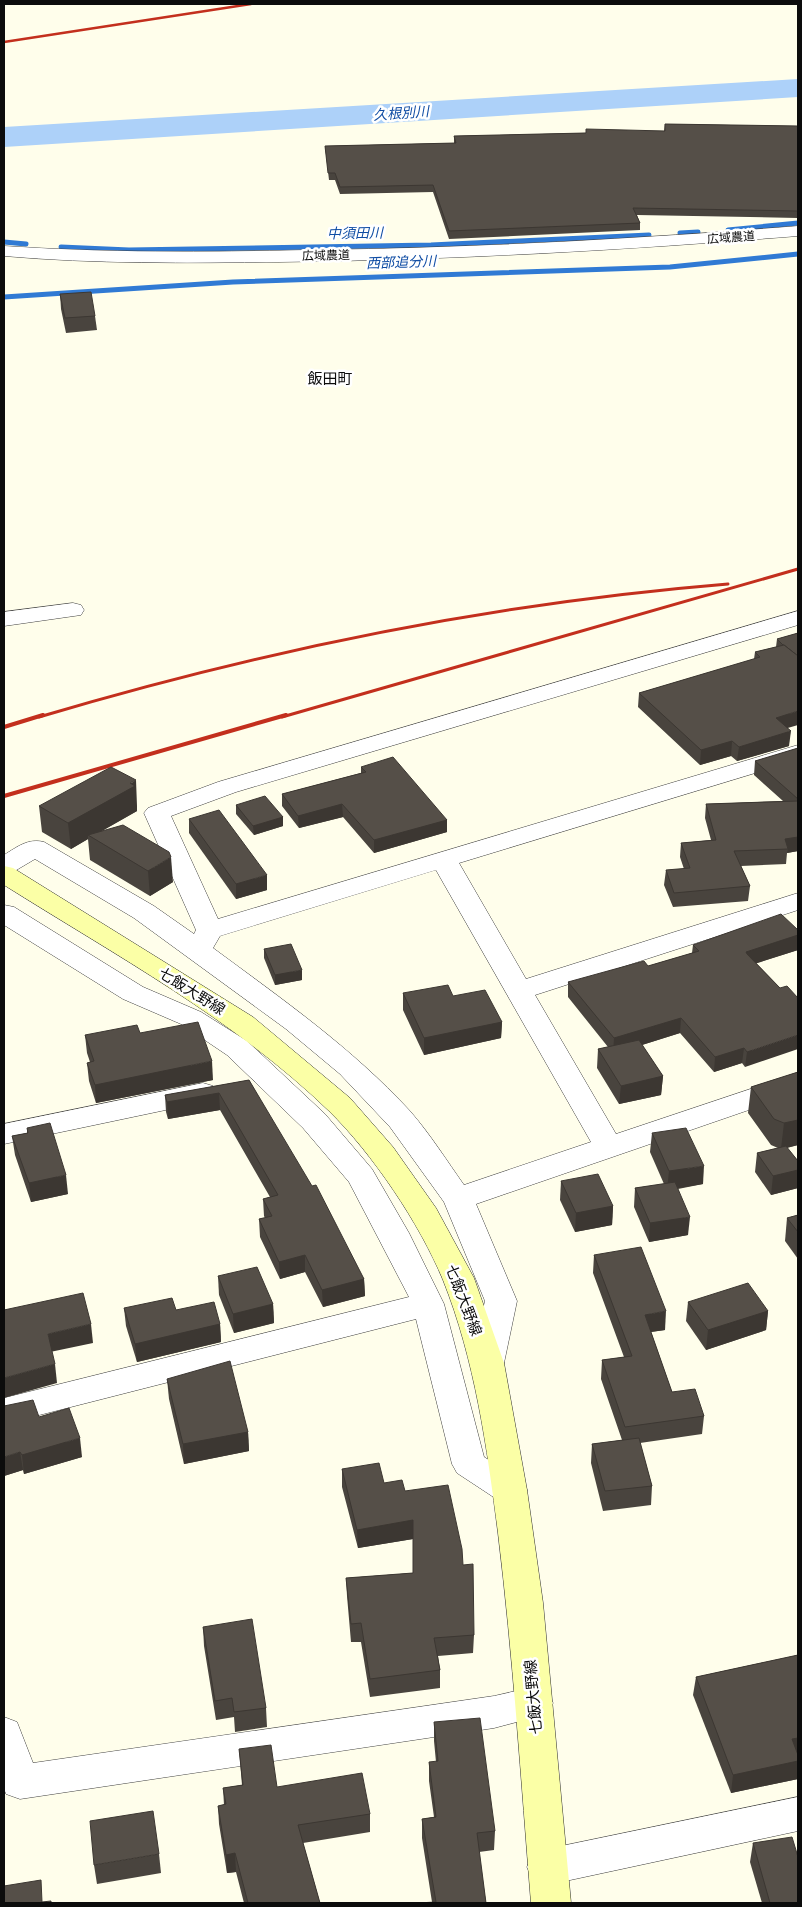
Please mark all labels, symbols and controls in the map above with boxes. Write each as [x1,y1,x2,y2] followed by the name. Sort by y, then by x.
[372,102,432,124] water label: 久根別川
[327,223,385,242] water label: 中須田川
[707,228,755,246] street label: 広域農道
[302,247,350,263] street label: 広域農道
[366,252,438,272] water label: 西部追分川
[307,369,353,388] district label: 飯田町
[155,963,229,1019] street label: 七飯大野線
[442,1262,486,1338] street label: 七飯大野線
[520,1659,546,1735] street label: 七飯大野線

